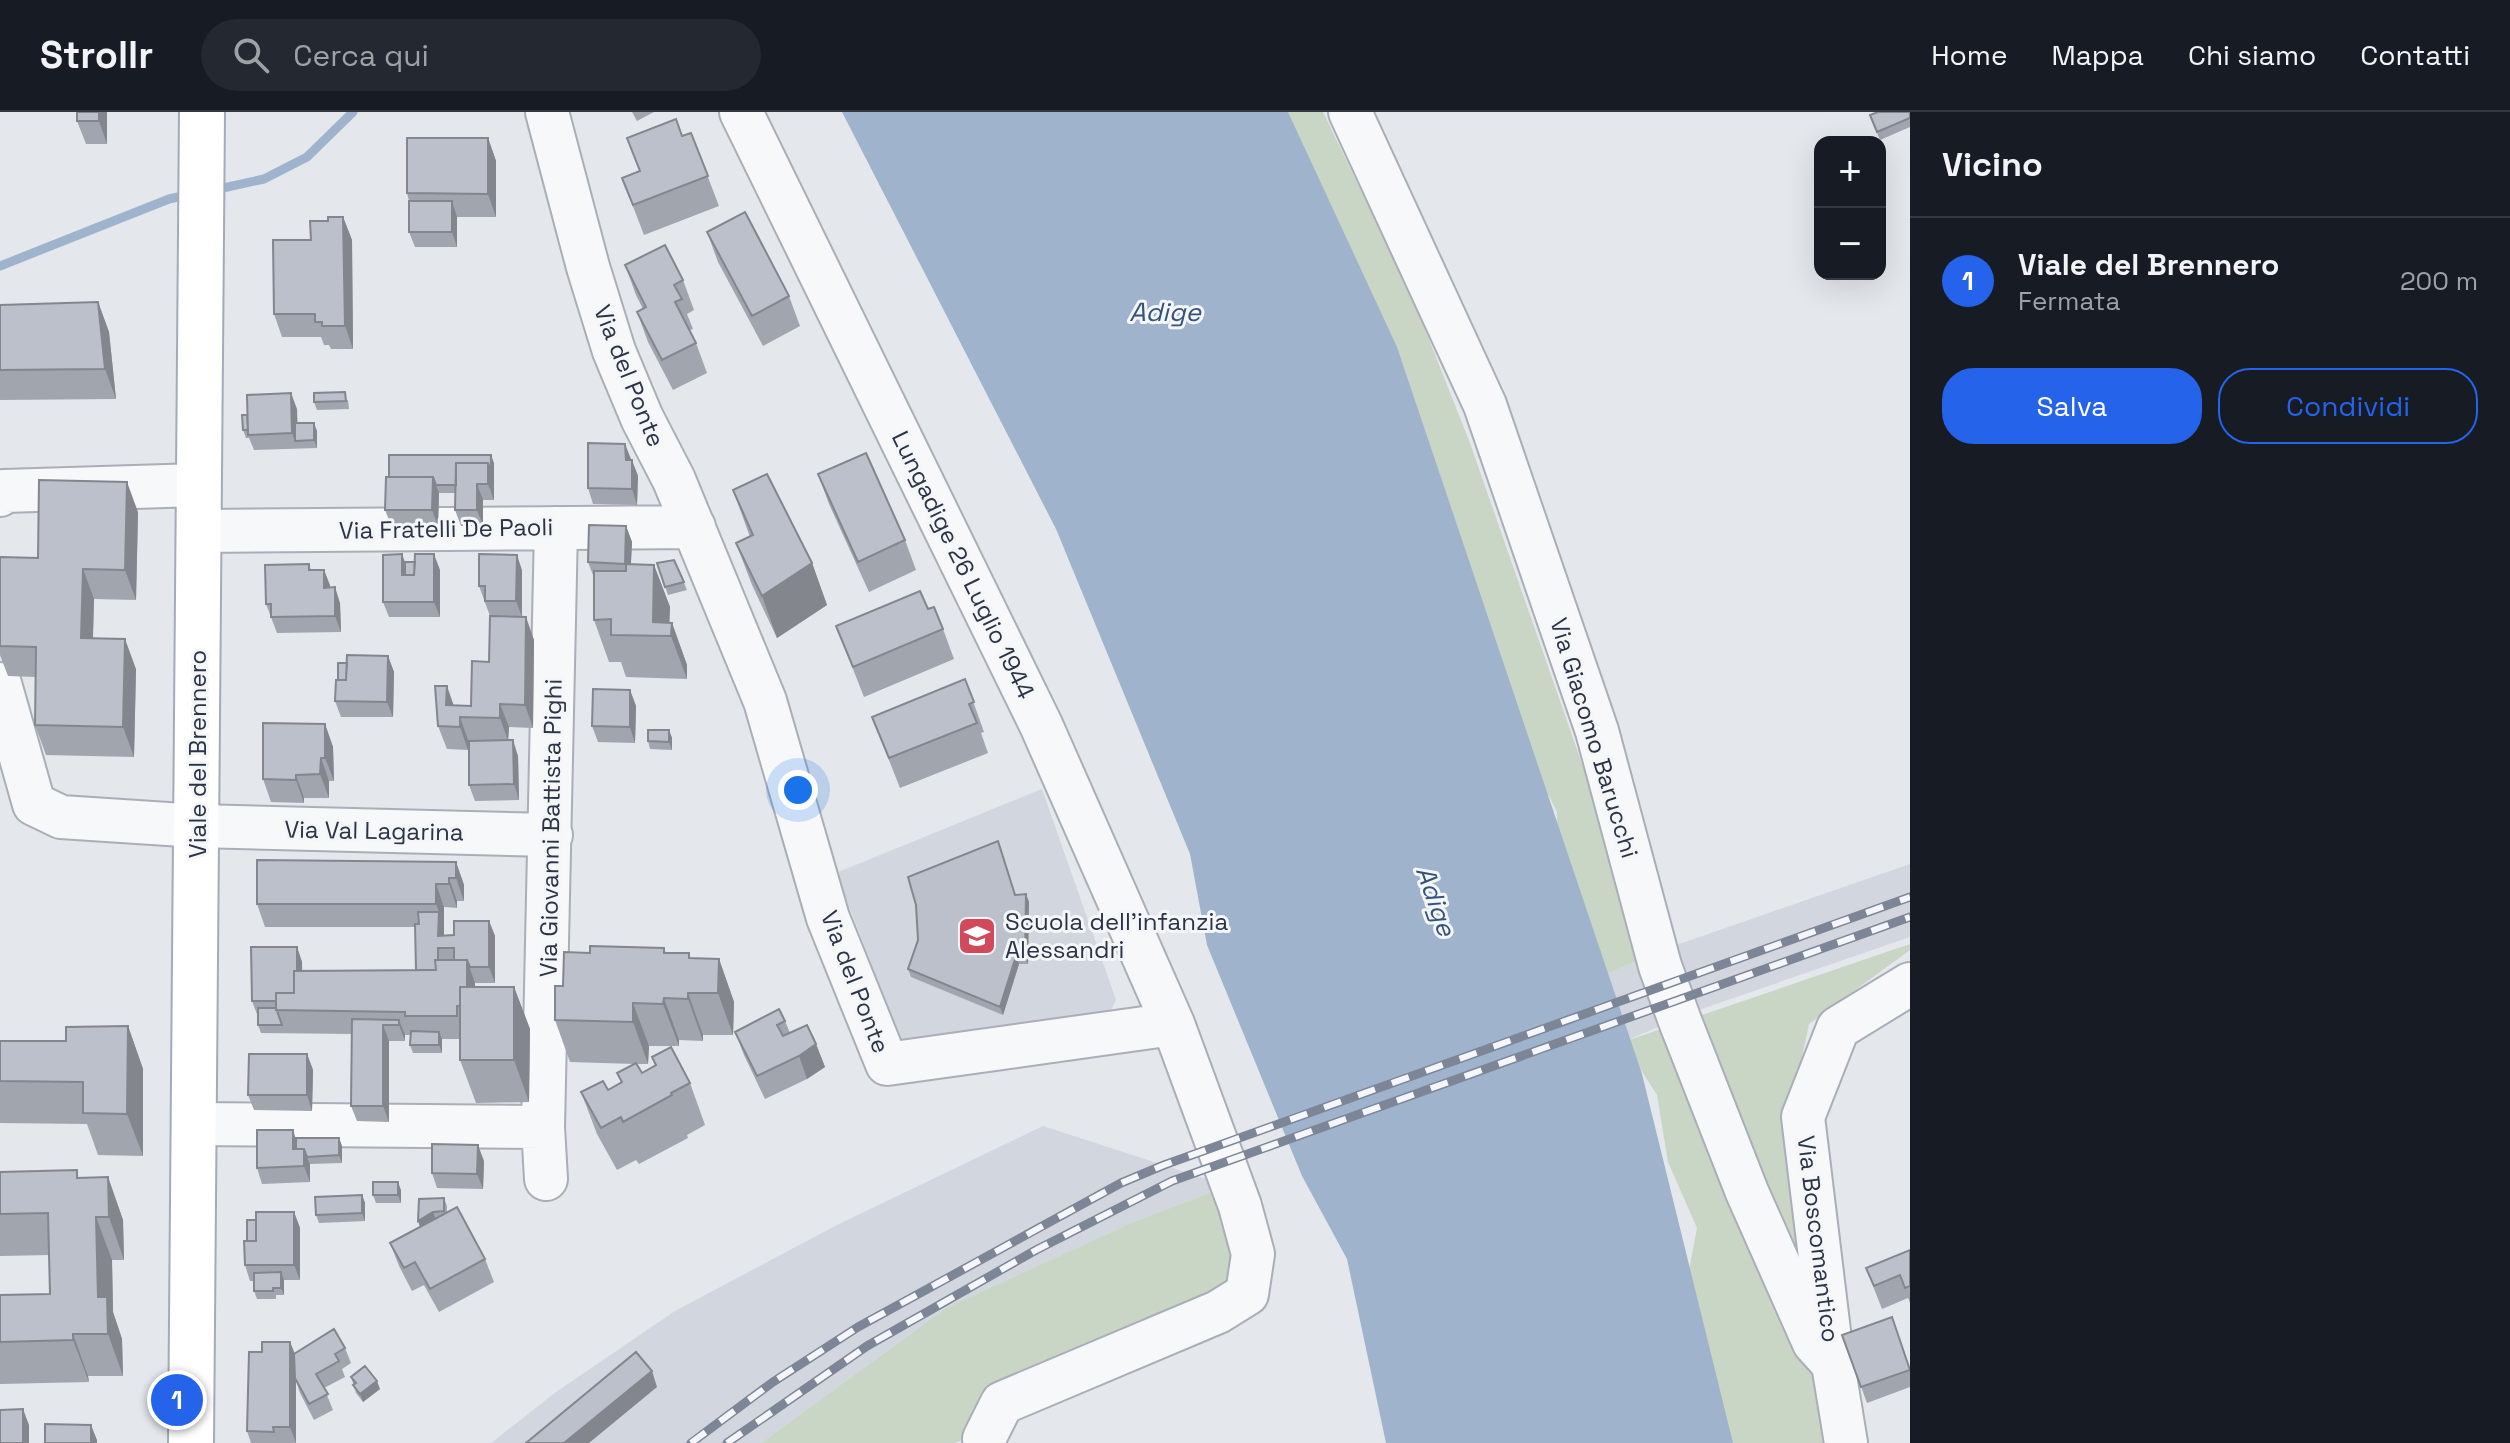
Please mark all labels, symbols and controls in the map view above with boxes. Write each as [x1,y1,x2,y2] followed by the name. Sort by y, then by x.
[201,19,761,91] search box
[40,31,153,79] text: Strollr
[229,33,273,77] icon: search
[293,36,429,75] text: Cerca qui
[1931,37,2007,73] text: Home
[2051,37,2144,73] text: Mappa
[2188,37,2316,73] text: Chi siamo
[2360,37,2470,73] text: Contatti
[1814,136,1886,280] map controls
[1814,136,1886,208] button: +
[1942,143,2043,186] text: Vicino
[1814,208,1886,280] button: −
[2018,245,2279,284] text: Viale del Brennero
[1962,264,1974,298] text: 1
[2400,264,2478,298] text: 200 m
[2018,284,2120,318] text: Fermata
[1129,295,1202,329] water label: Adige
[587,300,672,451] street label: Via del Ponte
[1942,368,2202,444] button: Salva
[2218,368,2478,444] button: Condividi
[885,426,1042,704] street label: Lungadige 26 Luglio 1944
[338,511,553,546] street label: Via Fratelli De Paoli
[1543,614,1646,862] street label: Via Giacomo Barucchi
[182,650,213,858] street label: Viale del Brennero
[532,678,569,978] street label: Via Giovanni Battista Pighi
[778,770,818,810] your location
[284,813,464,848] street label: Via Val Lagarina
[1408,862,1464,942] water label: Adige
[814,906,897,1058] street label: Via del Ponte
[1005,906,1228,965] place label: Scuola dell'infanzia Alessandri
[956,915,998,957] school or university icon: Scuola dell'infanzia Alessandri
[1790,1134,1847,1344] street label: Via Boscomantico
[151,1370,203,1430] pin: 1

